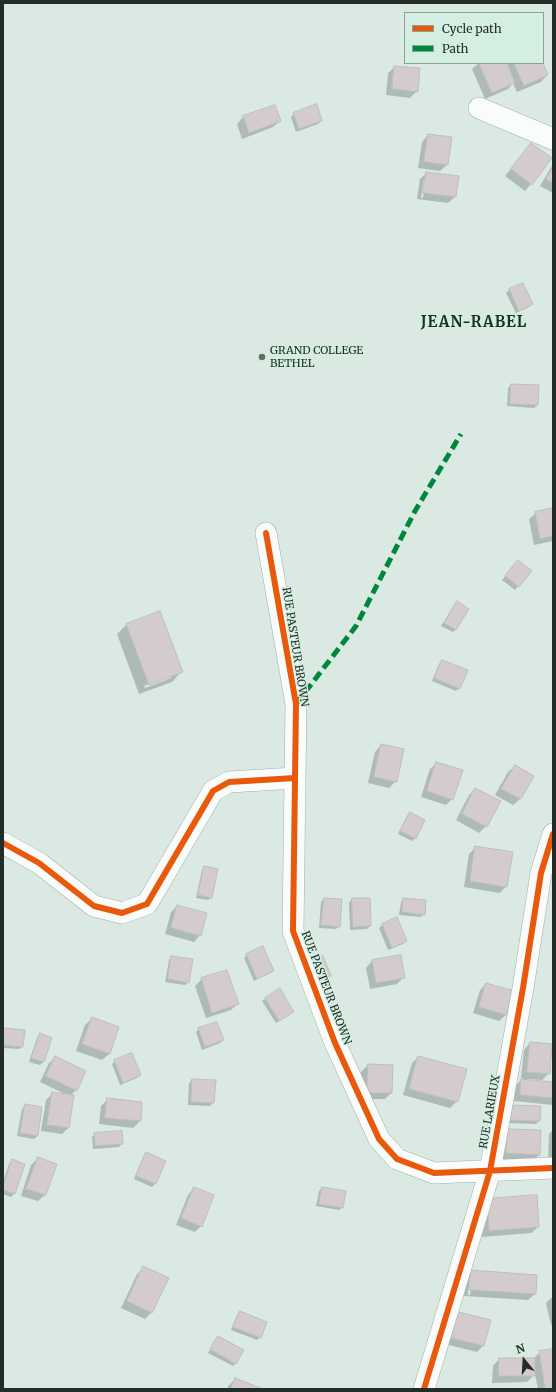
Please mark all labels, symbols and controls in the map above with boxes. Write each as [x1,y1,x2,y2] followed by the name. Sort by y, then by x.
[404,12,544,64] legend
[442,21,502,36] text: Cycle path
[442,41,468,56] text: Path
[421,314,527,332] district label: JEAN-RABEL
[270,344,363,370] place label: GRAND COLLEGE BETHEL
[257,352,267,362] marker: GRAND COLLEGE BETHEL
[279,586,311,708] street label: RUE PASTEUR BROWN
[298,929,354,1047] street label: RUE PASTEUR BROWN
[477,1074,503,1150] street label: RUE LARIEUX
[504,1340,544,1380] north arrow
[514,1341,527,1357] text: N

